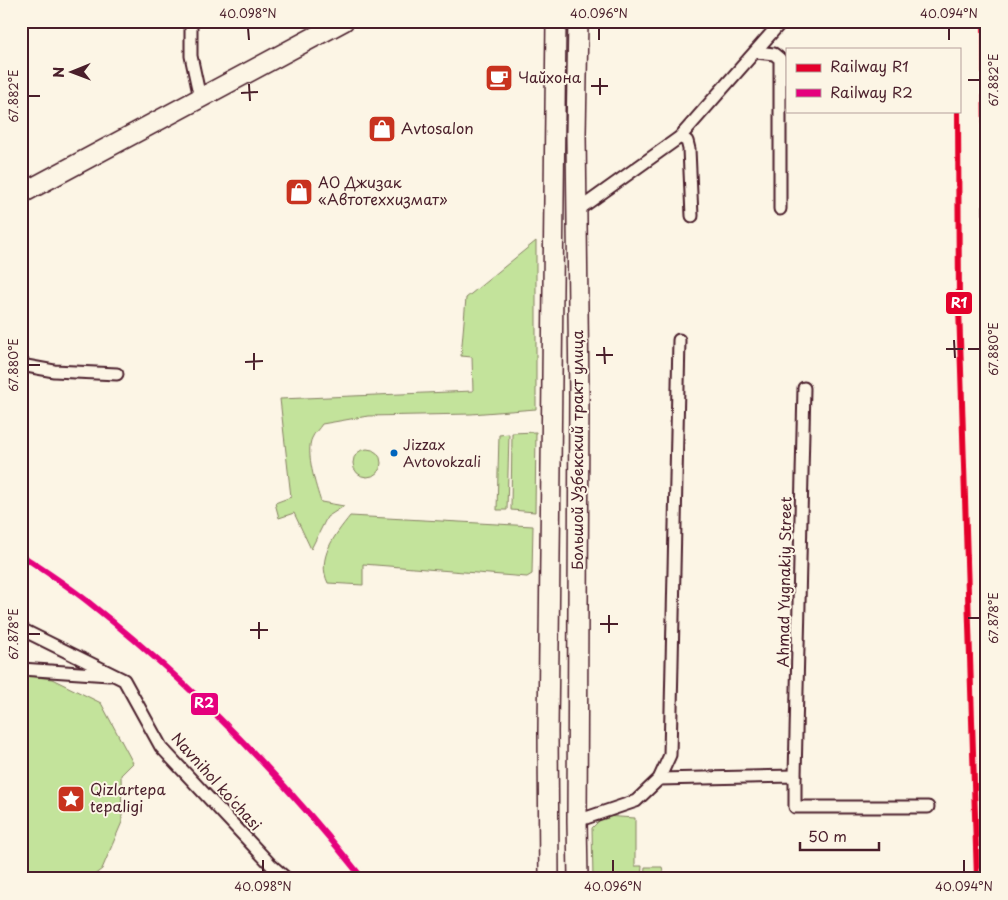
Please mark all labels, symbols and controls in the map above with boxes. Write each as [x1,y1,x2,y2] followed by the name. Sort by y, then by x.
[219,4,277,22] text: 40.098°N
[570,4,628,22] text: 40.096°N
[920,4,978,22] text: 40.094°N
[48,48,98,98] north arrow
[786,48,960,112] legend
[830,54,909,77] text: Railway R1
[984,54,1002,106] text: 67.882°E
[484,63,514,93] cafe icon: Чайхона
[518,65,582,88] place label: Чайхона
[48,67,69,78] text: N
[4,70,22,122] text: 67.882°E
[830,80,913,103] text: Railway R2
[367,114,397,144] shop icon: Avtosalon
[401,116,474,139] place label: Avtosalon
[318,170,448,210] place label: АО Джизак «Автотеххизмат»
[284,177,314,207] shop icon: АО Джизак «Автотеххизмат»
[945,291,973,315] line badge: R1
[951,292,968,313] text: R1
[984,322,1002,376] text: 67.880°E
[565,329,588,570] street label: Большой Узбекский тракт улица
[4,338,22,392] text: 67.880°E
[403,434,481,472] place label: Jizzax Avtovokzali
[389,448,399,458] marker: Jizzax Avtovokzali
[771,496,796,668] street label: Ahmad Yugnakiy Street
[984,592,1002,644] text: 67.878°E
[4,608,22,660] text: 67.878°E
[190,692,219,716] line badge: R2
[194,692,214,713] text: R2
[167,727,268,835] street label: Navnihol ko'chasi
[90,777,166,817] place label: Qizlartepa tepaligi
[56,784,86,814] place icon: Qizlartepa tepaligi
[800,820,879,852] scale bar
[808,824,847,847] text: 50 m
[234,877,292,895] text: 40.098°N
[584,877,642,895] text: 40.096°N
[935,877,993,895] text: 40.094°N

